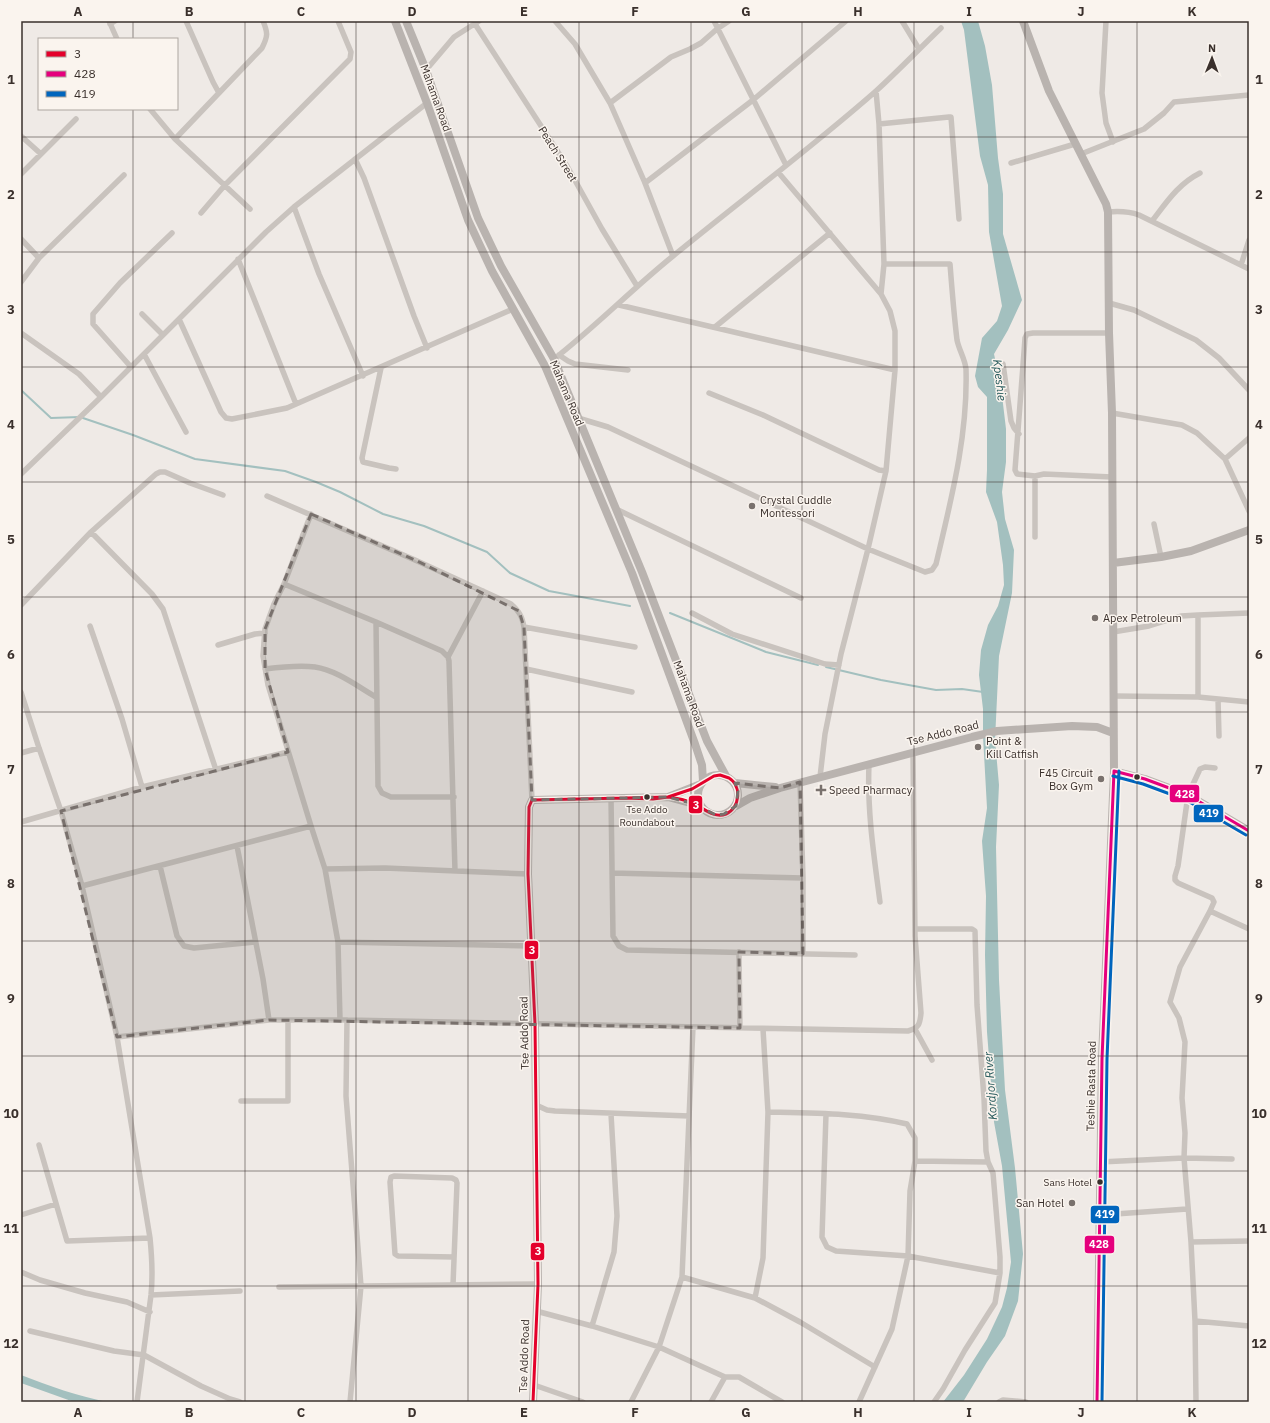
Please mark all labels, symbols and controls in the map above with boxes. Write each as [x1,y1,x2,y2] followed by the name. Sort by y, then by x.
[74,3,83,20] text: A
[185,3,194,20] text: B
[297,3,306,20] text: C
[407,3,417,20] text: D
[520,3,528,20] text: E
[631,3,639,20] text: F
[741,3,751,20] text: G
[853,3,863,20] text: H
[966,3,972,20] text: I
[1077,3,1085,20] text: J
[1187,3,1197,20] text: K
[38,38,178,110] legend
[1192,38,1232,78] north arrow
[1208,41,1216,55] text: N
[74,46,81,61] text: 3
[417,63,455,133] street label: Mahama Road
[74,66,96,81] text: 428
[7,71,15,88] text: 1
[1255,71,1263,88] text: 1
[74,86,96,101] text: 419
[535,124,581,184] street label: Peach Street
[7,186,15,203] text: 2
[1255,186,1263,203] text: 2
[7,301,15,318] text: 3
[1255,301,1263,318] text: 3
[547,358,587,428] street label: Mahama Road
[990,358,1010,402] water label: Kpeshie
[7,416,15,433] text: 4
[1255,416,1263,433] text: 4
[760,493,832,520] place label: Crystal Cuddle Montessori
[747,501,757,511] marker: Crystal Cuddle Montessori
[7,531,15,548] text: 5
[1255,531,1263,548] text: 5
[1103,611,1182,625] place label: Apex Petroleum
[1090,613,1100,623] marker: Apex Petroleum
[7,646,15,663] text: 6
[1255,646,1263,663] text: 6
[670,659,708,729] street label: Mahama Road
[906,717,980,749] street label: Tse Addo Road
[986,734,1039,761] place label: Point & Kill Catfish
[973,742,983,752] marker: Point & Kill Catfish
[7,761,15,778] text: 7
[1255,761,1263,778] text: 7
[1039,766,1093,793] place label: F45 Circuit Box Gym
[1132,772,1142,782] unlabelled marker
[1096,774,1106,784] marker: F45 Circuit Box Gym
[829,783,913,797] place label: Speed Pharmacy
[1169,784,1200,803] line badge: 428
[816,785,826,795] marker: Speed Pharmacy
[1175,787,1195,801] text: 428
[642,792,652,802] marker: Tse Addo Roundabout
[688,795,703,814] line badge: 3
[693,798,699,812] text: 3
[620,803,675,829] place label: Tse Addo Roundabout
[1193,804,1224,823] line badge: 419
[1199,806,1219,820] text: 419
[7,875,15,892] text: 8
[1255,875,1263,892] text: 8
[524,940,539,960] line badge: 3
[529,943,535,957] text: 3
[7,990,15,1007] text: 9
[1255,990,1263,1007] text: 9
[516,996,532,1070] street label: Tse Addo Road
[1083,1041,1099,1131] street label: Teshie Rasta Road
[980,1051,1000,1121] water label: Kordjor River
[3,1105,19,1122] text: 10
[1251,1105,1267,1122] text: 10
[1044,1176,1092,1189] place label: Sans Hotel
[1095,1177,1105,1187] marker: Sans Hotel
[1016,1196,1064,1210] place label: San Hotel
[1067,1198,1077,1208] marker: San Hotel
[1090,1205,1120,1224] line badge: 419
[1095,1207,1115,1221] text: 419
[3,1220,19,1237] text: 11
[1251,1220,1267,1237] text: 11
[1084,1235,1115,1254] line badge: 428
[1089,1237,1109,1251] text: 428
[530,1242,545,1261] line badge: 3
[535,1244,541,1258] text: 3
[516,1319,532,1393] street label: Tse Addo Road
[3,1335,19,1352] text: 12
[1251,1335,1267,1352] text: 12
[74,1404,83,1421] text: A
[185,1404,194,1421] text: B
[297,1404,306,1421] text: C
[407,1404,417,1421] text: D
[520,1404,528,1421] text: E
[631,1404,639,1421] text: F
[741,1404,751,1421] text: G
[853,1404,863,1421] text: H
[966,1404,972,1421] text: I
[1077,1404,1085,1421] text: J
[1187,1404,1197,1421] text: K

